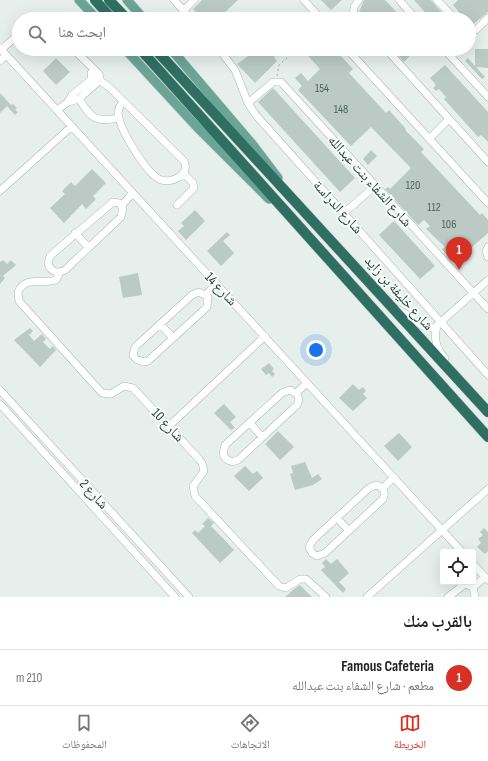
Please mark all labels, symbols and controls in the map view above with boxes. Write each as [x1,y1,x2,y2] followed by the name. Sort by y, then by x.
[12,12,476,56] search box
[26,23,48,45] icon: search
[58,23,106,42] text: ابحث هنا
[315,81,329,96] house number: 154
[334,102,348,117] house number: 148
[324,132,416,231] street label: شارع الشفاء بنت عبدالله
[309,177,366,238] street label: شارع الدراسة
[406,178,420,193] house number: 120
[427,200,441,215] house number: 112
[442,217,456,232] house number: 106
[446,237,472,270] pin: 1
[360,252,437,335] street label: شارع خليفة بن زايد
[201,269,241,310] street label: شارع 14
[306,340,326,360] your location
[147,405,188,446] street label: شارع 10
[75,475,112,513] street label: شارع 2
[440,549,476,585] map controls
[440,549,476,585] button: locate
[403,612,472,632] text: بالقرب منك
[341,657,434,676] text: Famous Cafeteria
[16,670,42,686] text: 210 m
[456,670,462,686] text: 1
[292,678,434,694] text: مطعم · شارع الشفاء بنت عبدالله
[62,712,107,755] tab: المحفوظات
[231,712,270,755] tab: الاتجاهات
[394,712,426,755] tab: الخريطة

